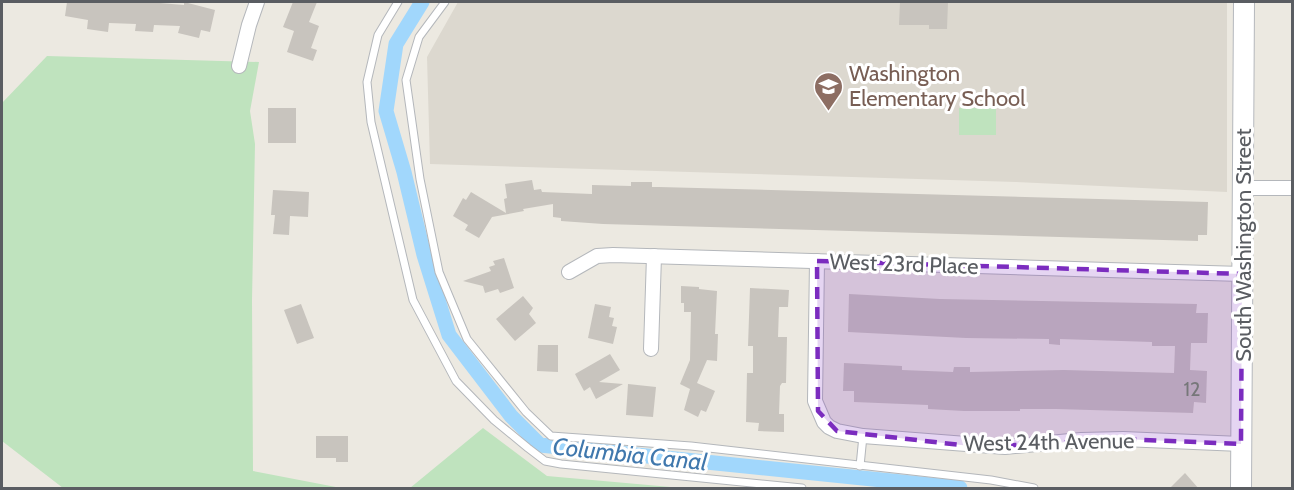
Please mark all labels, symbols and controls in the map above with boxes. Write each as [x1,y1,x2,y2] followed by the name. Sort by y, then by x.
[849,60,1026,112] place label: Washington Elementary School
[812,70,844,112] school or university icon: Washington Elementary School
[1230,128,1257,362] street label: South Washington Street
[829,248,979,280] street label: West 23rd Place
[1184,377,1201,401] house number: 12
[963,427,1135,457] street label: West 24th Avenue
[551,431,709,477] water label: Columbia Canal

